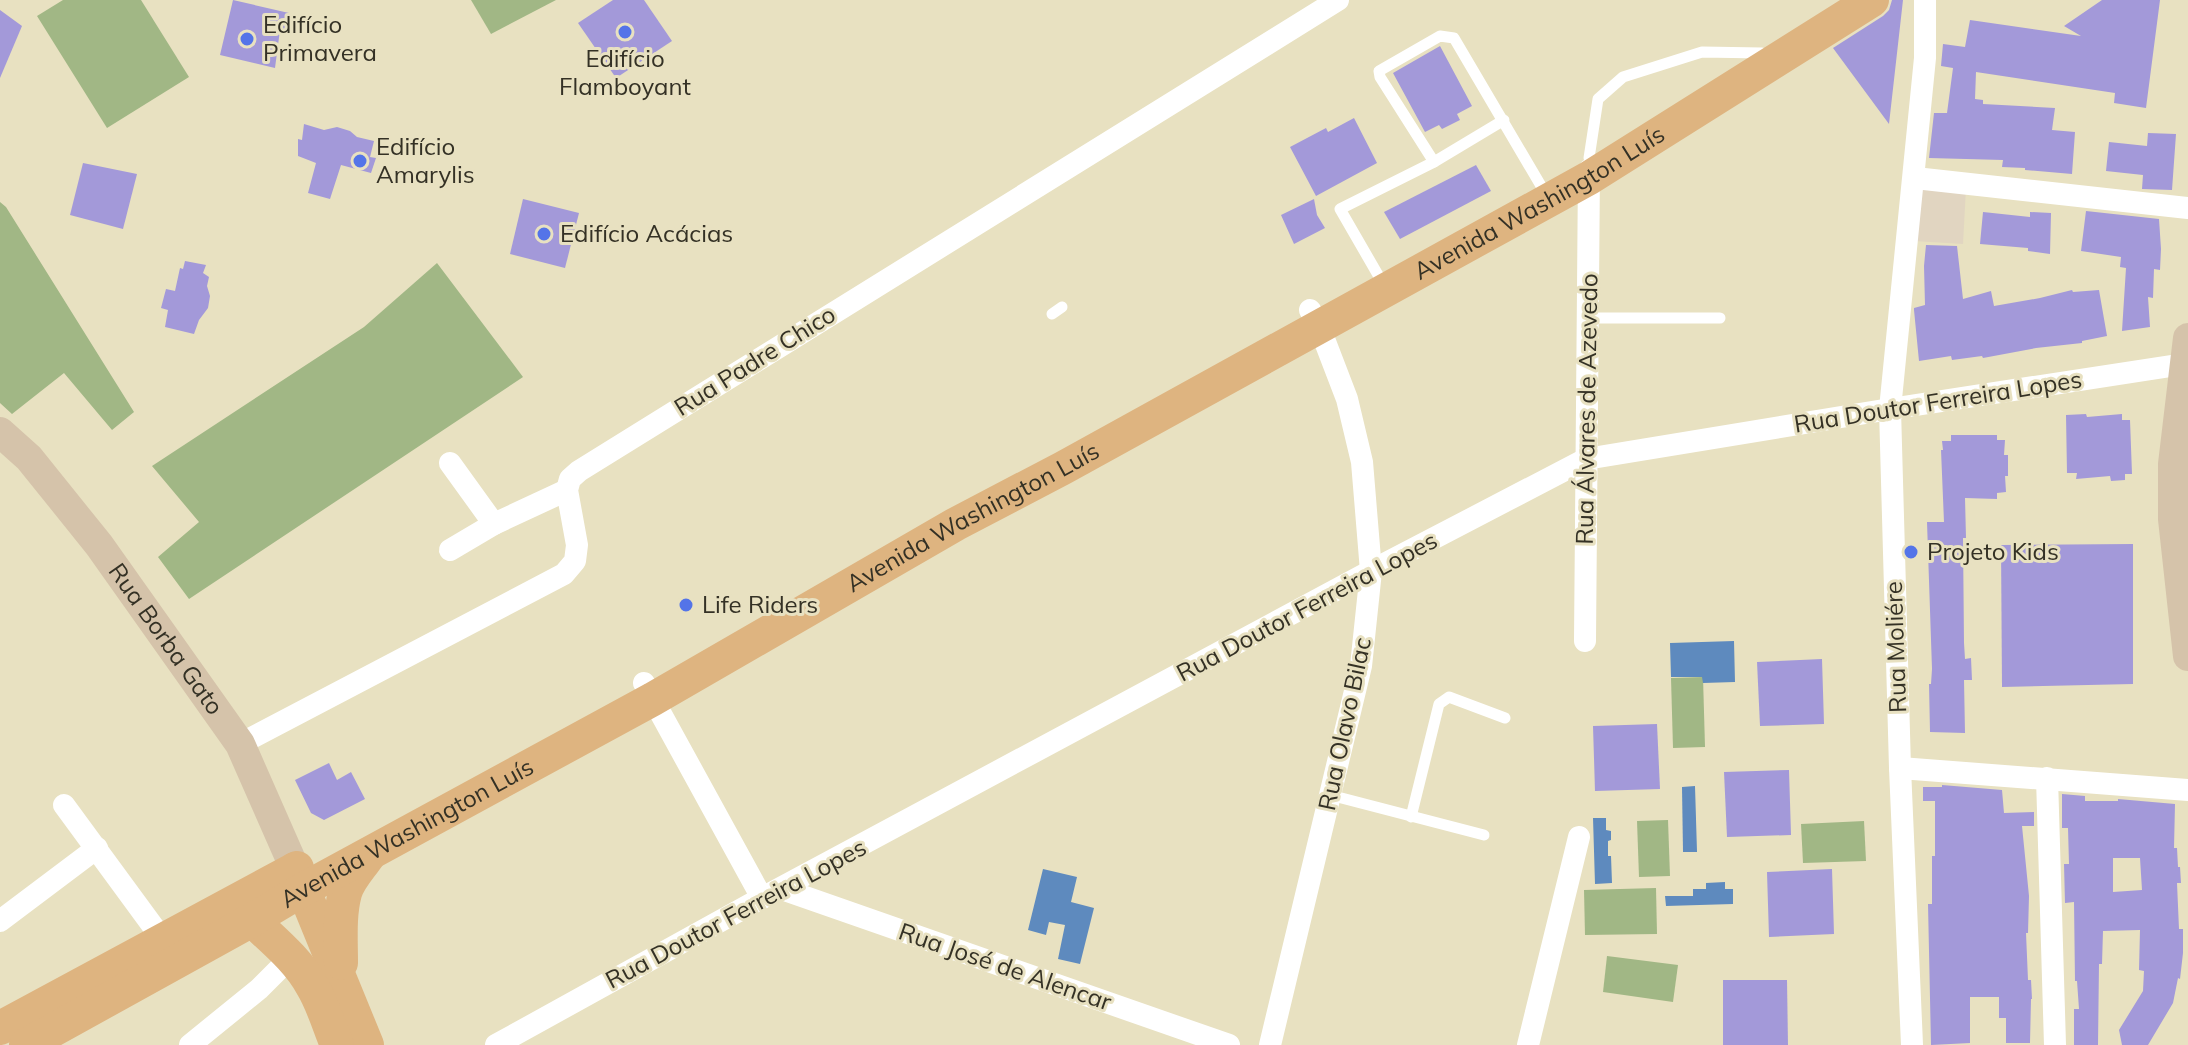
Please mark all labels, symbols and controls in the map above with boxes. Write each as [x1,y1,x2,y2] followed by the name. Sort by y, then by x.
[263,9,377,67] place label: Edifício Primavera
[616,23,634,41] marker: Edifício Flamboyant
[238,30,256,48] marker: Edifício Primavera
[559,43,691,101] place label: Edifício Flamboyant
[1408,118,1670,286] street label: Avenida Washington Luís
[376,131,475,189] place label: Edifício Amarylis
[351,152,369,170] marker: Edifício Amarylis
[560,218,733,248] place label: Edifício Acácias
[535,225,553,243] marker: Edifício Acácias
[1569,273,1603,545] street label: Rua Álvares de Azevedo
[668,299,841,422] street label: Rua Padre Chico
[1792,363,2084,439] street label: Rua Doutor Ferreira Lopes
[840,435,1104,598] street label: Avenida Washington Luís
[1171,525,1442,688] street label: Rua Doutor Ferreira Lopes
[1927,536,2059,566] place label: Projeto Kids
[1902,543,1920,561] marker: Projeto Kids
[103,557,230,720] street label: Rua Borba Gato
[1878,581,1912,713] street label: Rua Moliére
[702,589,818,619] place label: Life Riders
[677,596,695,614] marker: Life Riders
[1311,634,1377,813] street label: Rua Olavo Bilac
[274,751,538,914] street label: Avenida Washington Luís
[600,832,871,995] street label: Rua Doutor Ferreira Lopes
[895,916,1116,1017] street label: Rua José de Alencar

